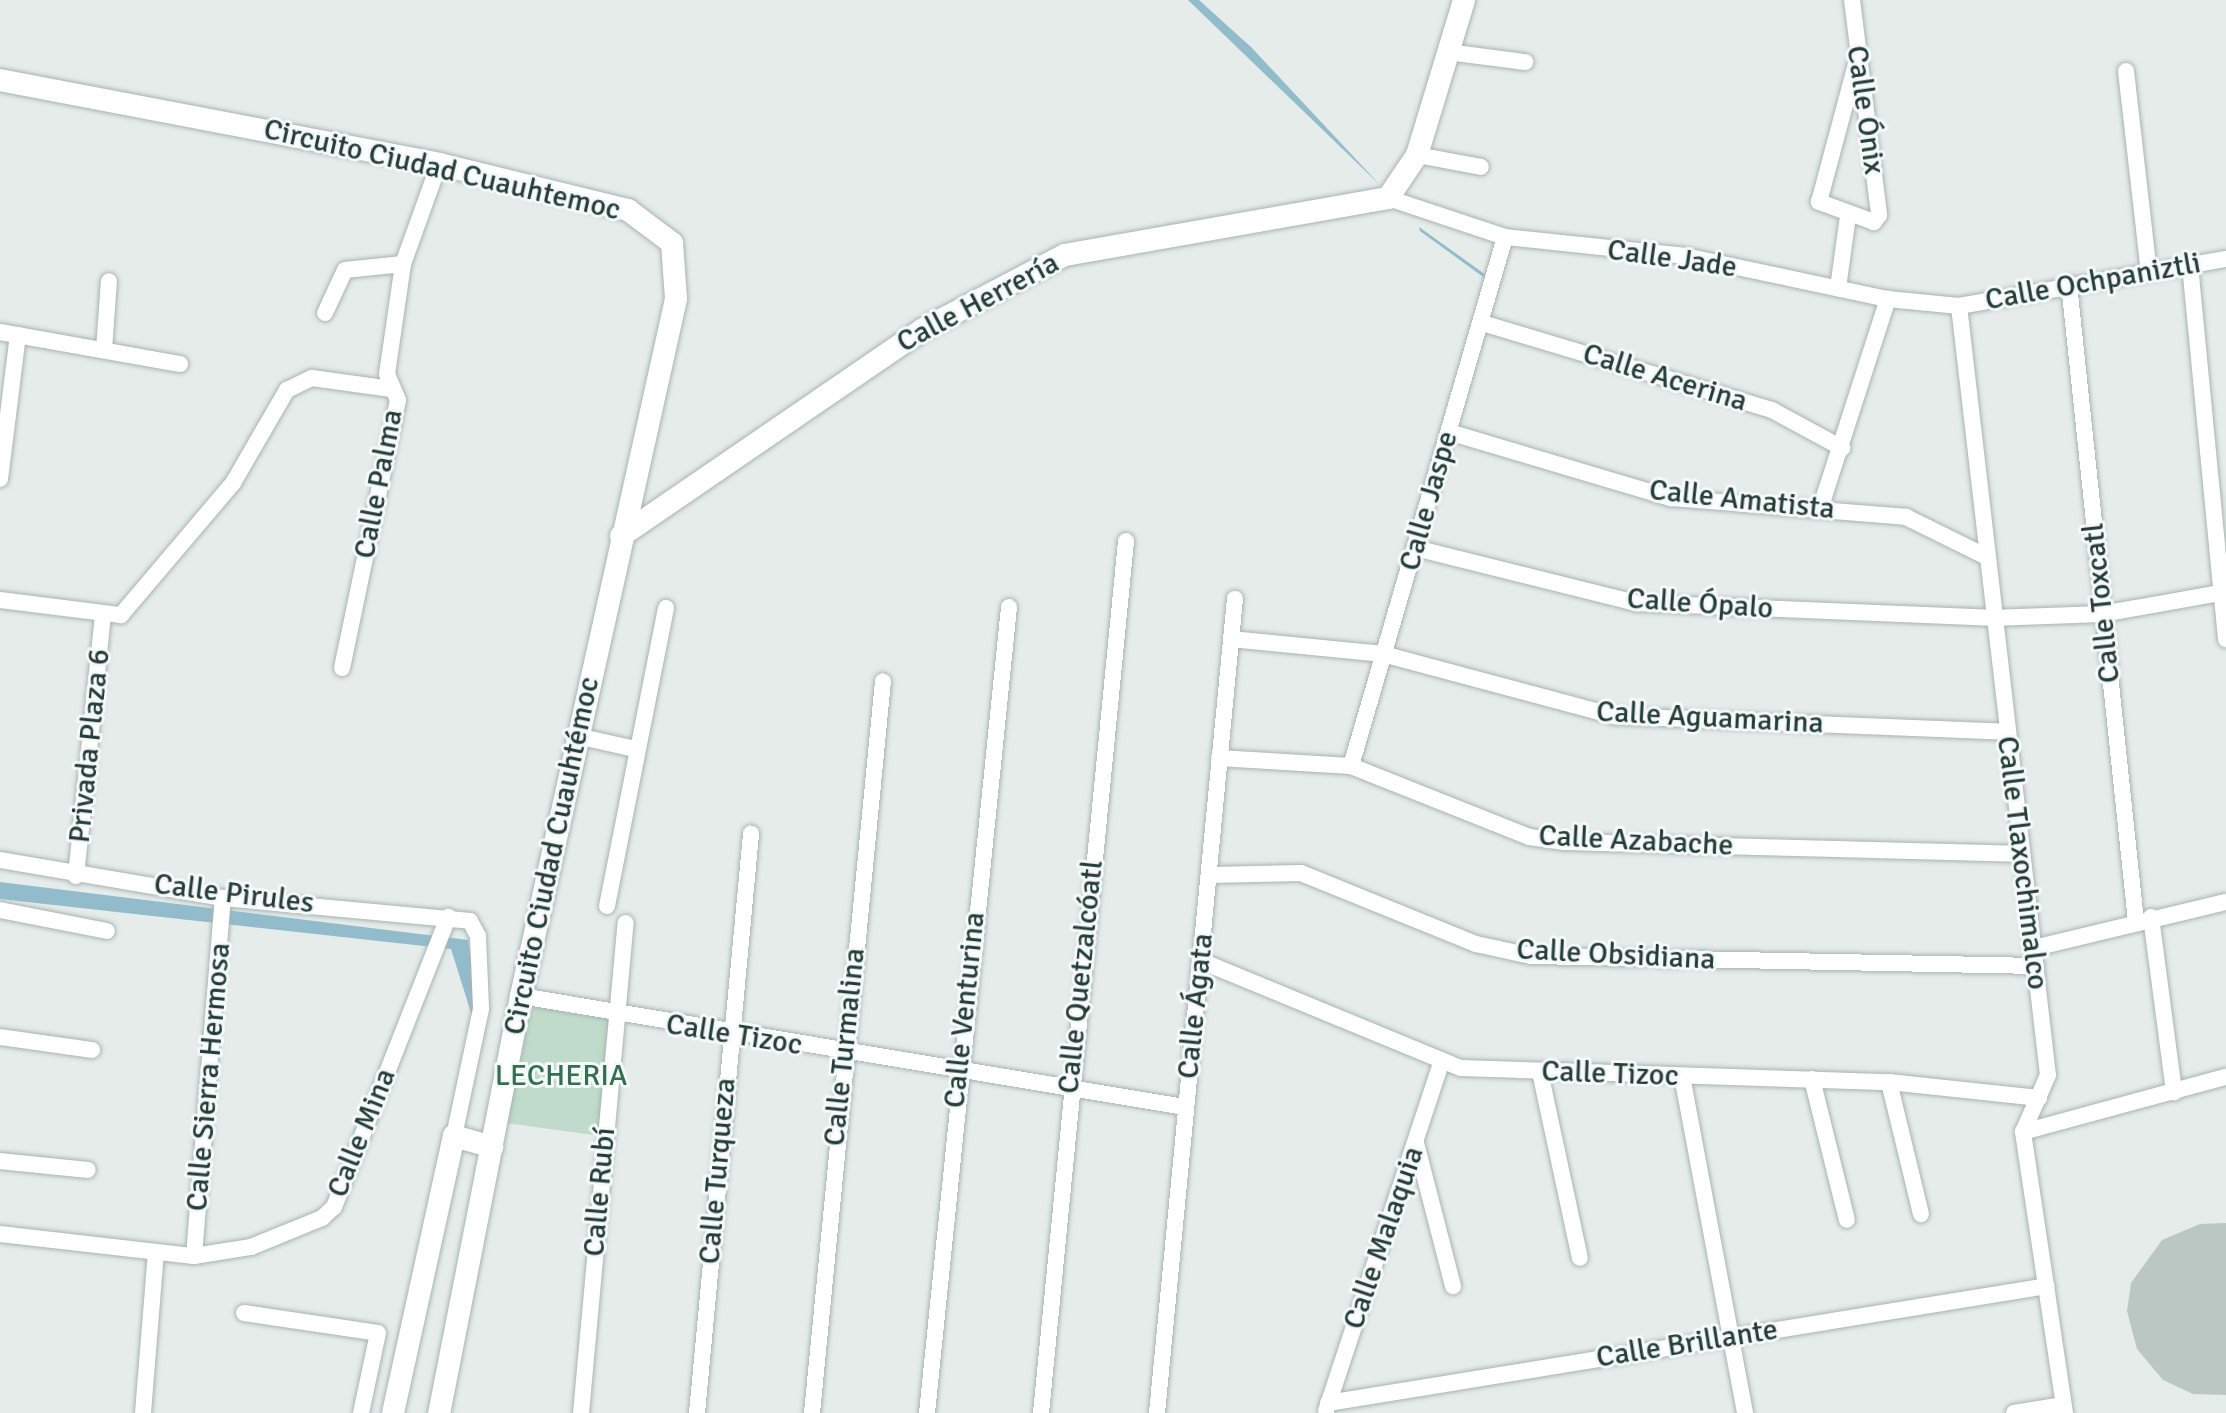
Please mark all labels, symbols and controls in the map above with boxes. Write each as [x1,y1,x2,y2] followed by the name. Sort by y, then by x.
[1838,43,1892,177] street label: Calle Ónix
[260,111,624,229] street label: Circuito Ciudad Cuauhtemoc
[1605,232,1739,286] street label: Calle Jade
[891,245,1065,361] street label: Calle Herrería
[1982,245,2204,319] street label: Calle Ochpaniztli
[1578,336,1752,420] street label: Calle Acerina
[347,406,411,562] street label: Calle Palma
[1392,427,1466,575] street label: Calle Jaspe
[1647,472,1837,528] street label: Calle Amatista
[2076,521,2128,685] street label: Calle Toxcatl
[1626,581,1774,627] street label: Calle Ópalo
[62,647,118,845] street label: Privada Plaza 6
[496,674,608,1038] street label: Circuito Ciudad Cuauhtémoc
[1595,694,1825,742] street label: Calle Aguamarina
[1989,734,2055,992] street label: Calle Tlaxochimalco
[1538,818,1734,864] street label: Calle Azabache
[1051,859,1111,1095] street label: Calle Quetzalcóatl
[152,866,316,922] street label: Calle Pirules
[937,910,993,1110] street label: Calle Venturina
[1170,931,1222,1081] street label: Calle Ágata
[1516,932,1716,978] street label: Calle Obsidiana
[179,941,239,1213] street label: Calle Sierra Hermosa
[817,946,873,1148] street label: Calle Turmalina
[663,1006,805,1064] street label: Calle Tizoc
[1541,1054,1679,1094] street label: Calle Tizoc
[495,1058,627,1094] park label: LECHERIA
[320,1063,404,1203] street label: Calle Mina
[692,1076,744,1266] street label: Calle Turqueza
[576,1126,624,1258] street label: Calle Rubí
[1336,1142,1432,1334] street label: Calle Malaquia
[1594,1312,1780,1376] street label: Calle Brillante

